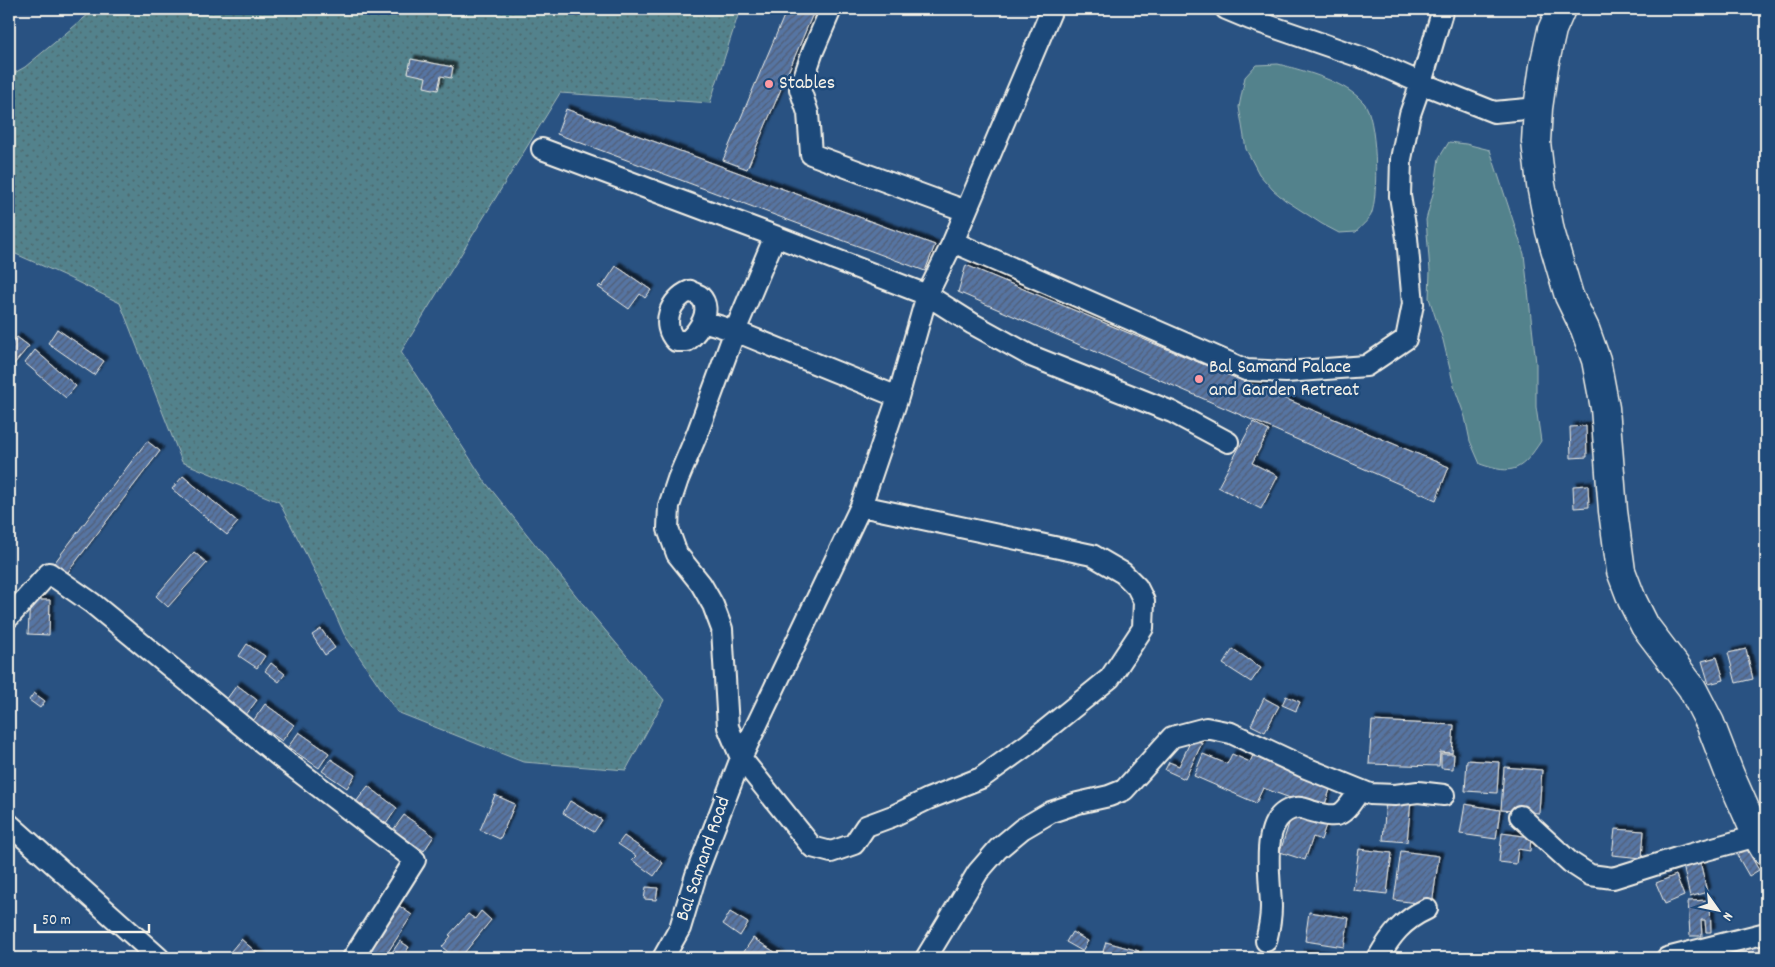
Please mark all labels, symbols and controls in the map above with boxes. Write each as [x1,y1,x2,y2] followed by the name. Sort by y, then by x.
[779,70,835,98] place label: Stables
[763,78,775,90] marker: Stables
[1209,354,1359,405] place label: Bal Samand Palace and Garden Retreat
[1193,373,1205,385] marker: Bal Samand Palace and Garden Retreat
[670,793,738,925] street label: Bal Samand Road
[1692,884,1742,934] north arrow
[35,902,149,934] scale bar
[1717,908,1737,924] text: N
[42,910,71,932] text: 50 m

